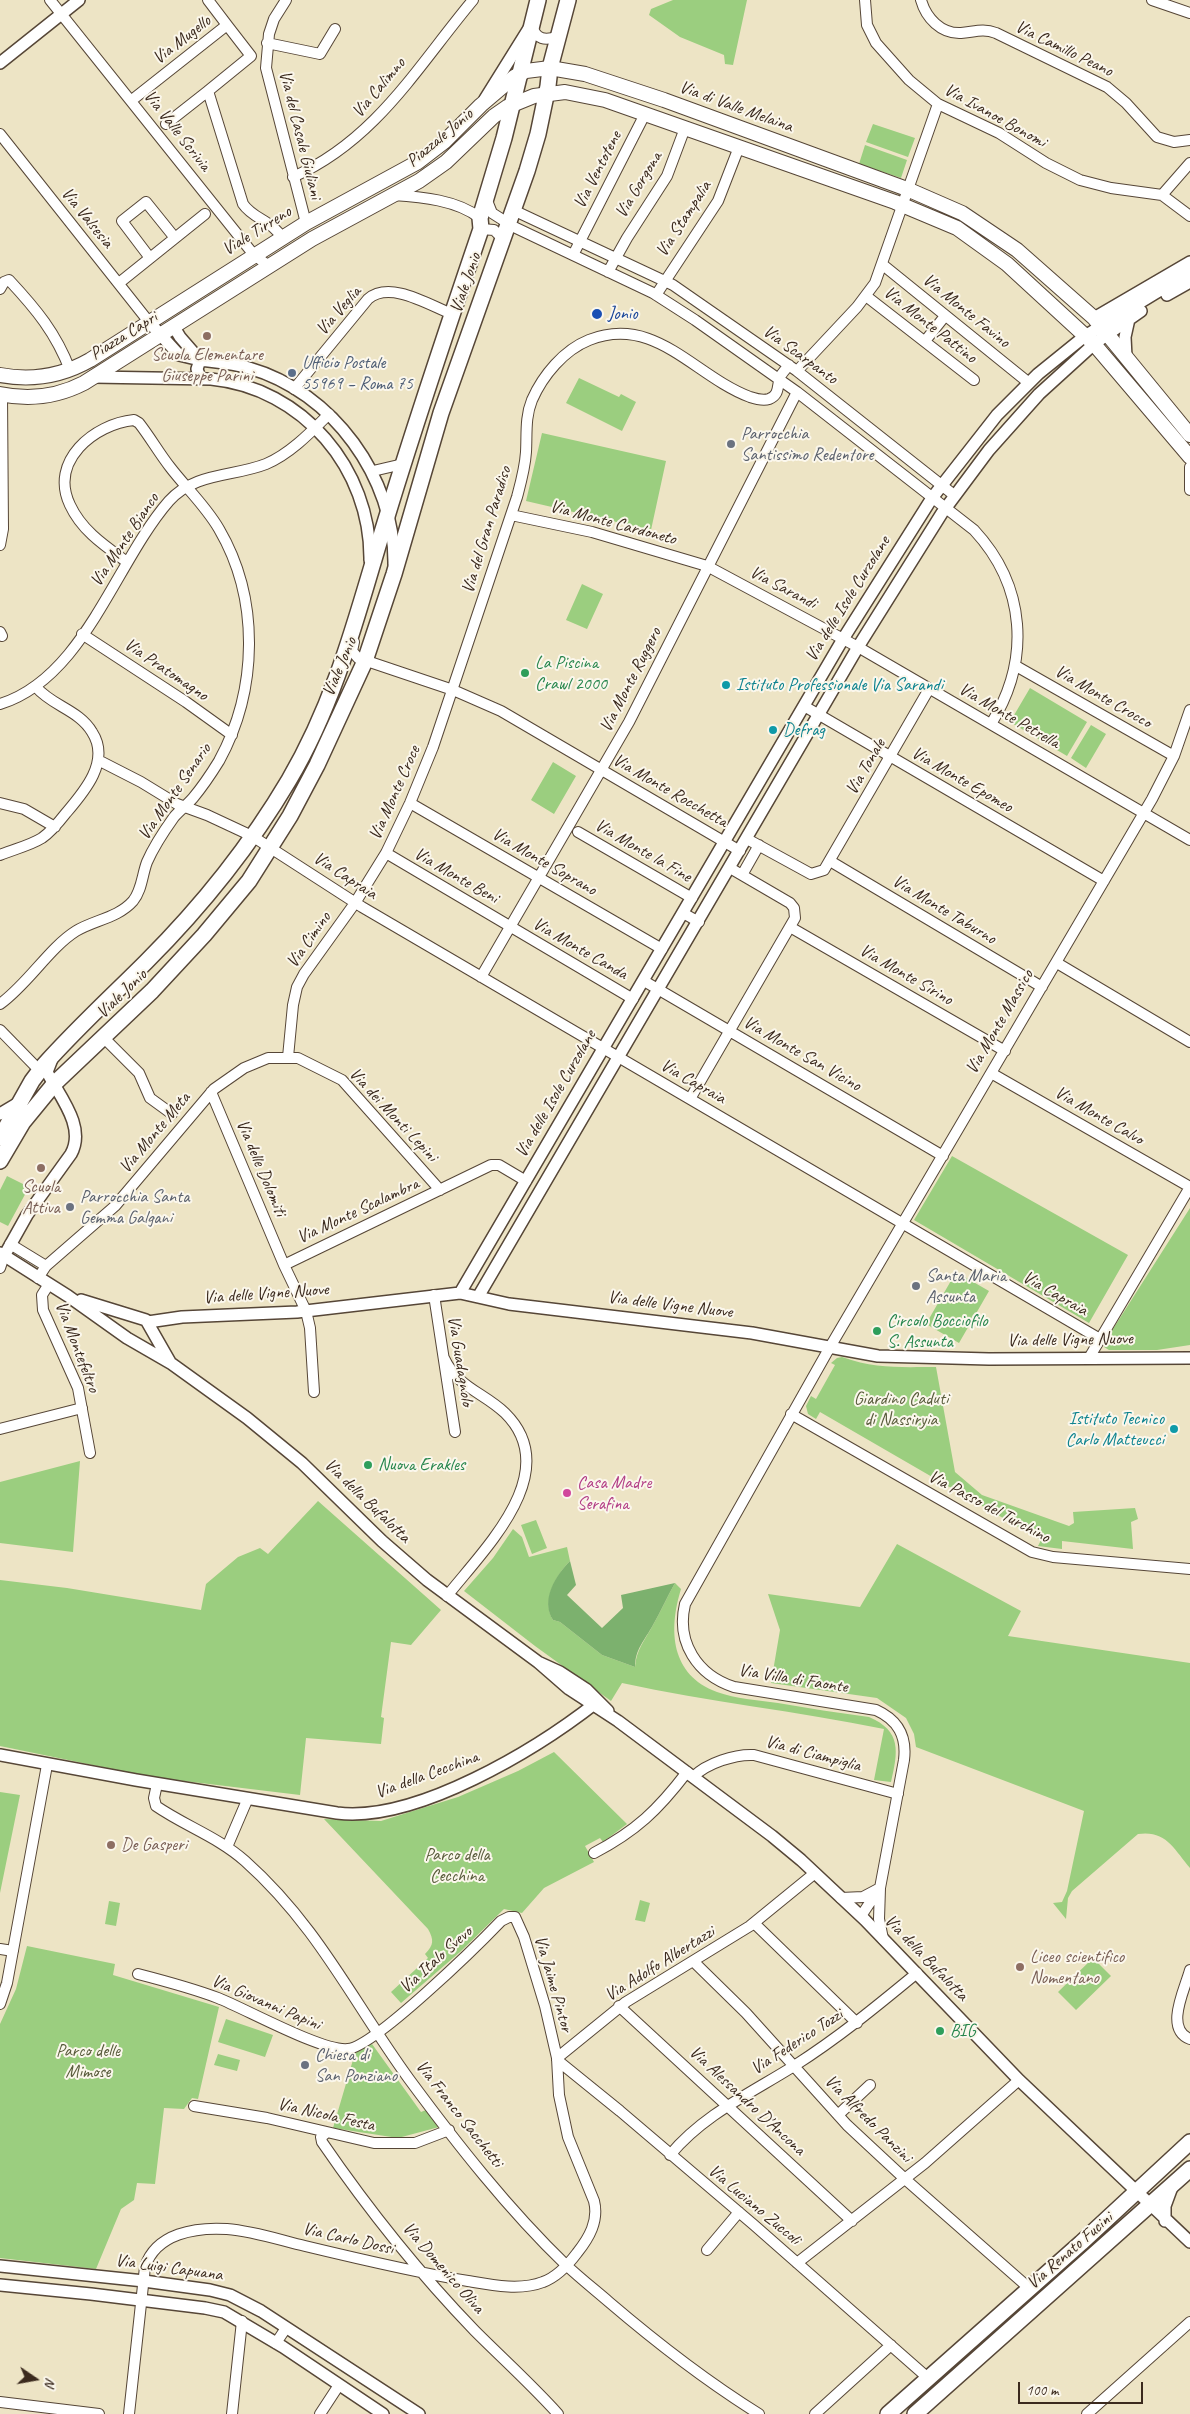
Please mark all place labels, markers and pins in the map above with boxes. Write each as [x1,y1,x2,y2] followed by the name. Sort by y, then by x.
[608,303,638,325] place label: Jonio
[590,307,604,321] marker: Jonio
[201,330,213,342] marker: Scuola Elementare Giuseppe Parini
[151,344,263,386] place label: Scuola Elementare Giuseppe Parini
[302,352,413,394] place label: Ufficio Postale 55969 – Roma 75
[286,367,298,379] marker: Ufficio Postale 55969 – Roma 75
[741,423,873,466] place label: Parrocchia Santissimo Redentore
[725,438,737,450] marker: Parrocchia Santissimo Redentore
[535,652,607,694] place label: La Piscina Crawl 2000
[519,667,531,679] marker: La Piscina Crawl 2000
[736,674,943,696] place label: Istituto Professionale Via Sarandi
[720,679,732,691] marker: Istituto Professionale Via Sarandi
[783,719,825,741] place label: Defrag
[767,724,779,736] marker: Defrag
[35,1162,47,1174] marker: Scuola Attiva
[22,1176,60,1218] place label: Scuola Attiva
[80,1186,189,1228] place label: Parrocchia Santa Gemma Galgani
[64,1201,76,1213] marker: Parrocchia Santa Gemma Galgani
[926,1265,1006,1308] place label: Santa Maria Assunta
[910,1280,922,1292] marker: Santa Maria Assunta
[887,1310,988,1352] place label: Circolo Bocciofilo S. Assunta
[871,1325,883,1337] marker: Circolo Bocciofilo S. Assunta
[1066,1408,1164,1450] place label: Istituto Tecnico Carlo Matteucci
[1168,1423,1180,1435] marker: Istituto Tecnico Carlo Matteucci
[378,1454,465,1476] place label: Nuova Erakles
[362,1459,374,1471] marker: Nuova Erakles
[577,1472,651,1515] place label: Casa Madre Serafina
[561,1487,573,1499] marker: Casa Madre Serafina
[121,1834,187,1856] place label: De Gasperi
[105,1839,117,1851] marker: De Gasperi
[1030,1946,1124,1988] place label: Liceo scientifico Nomentano
[1014,1961,1026,1973] marker: Liceo scientifico Nomentano
[950,2020,975,2042] place label: BIG
[934,2025,946,2037] marker: BIG
[315,2044,397,2086] place label: Chiesa di San Ponziano
[299,2059,311,2071] marker: Chiesa di San Ponziano

